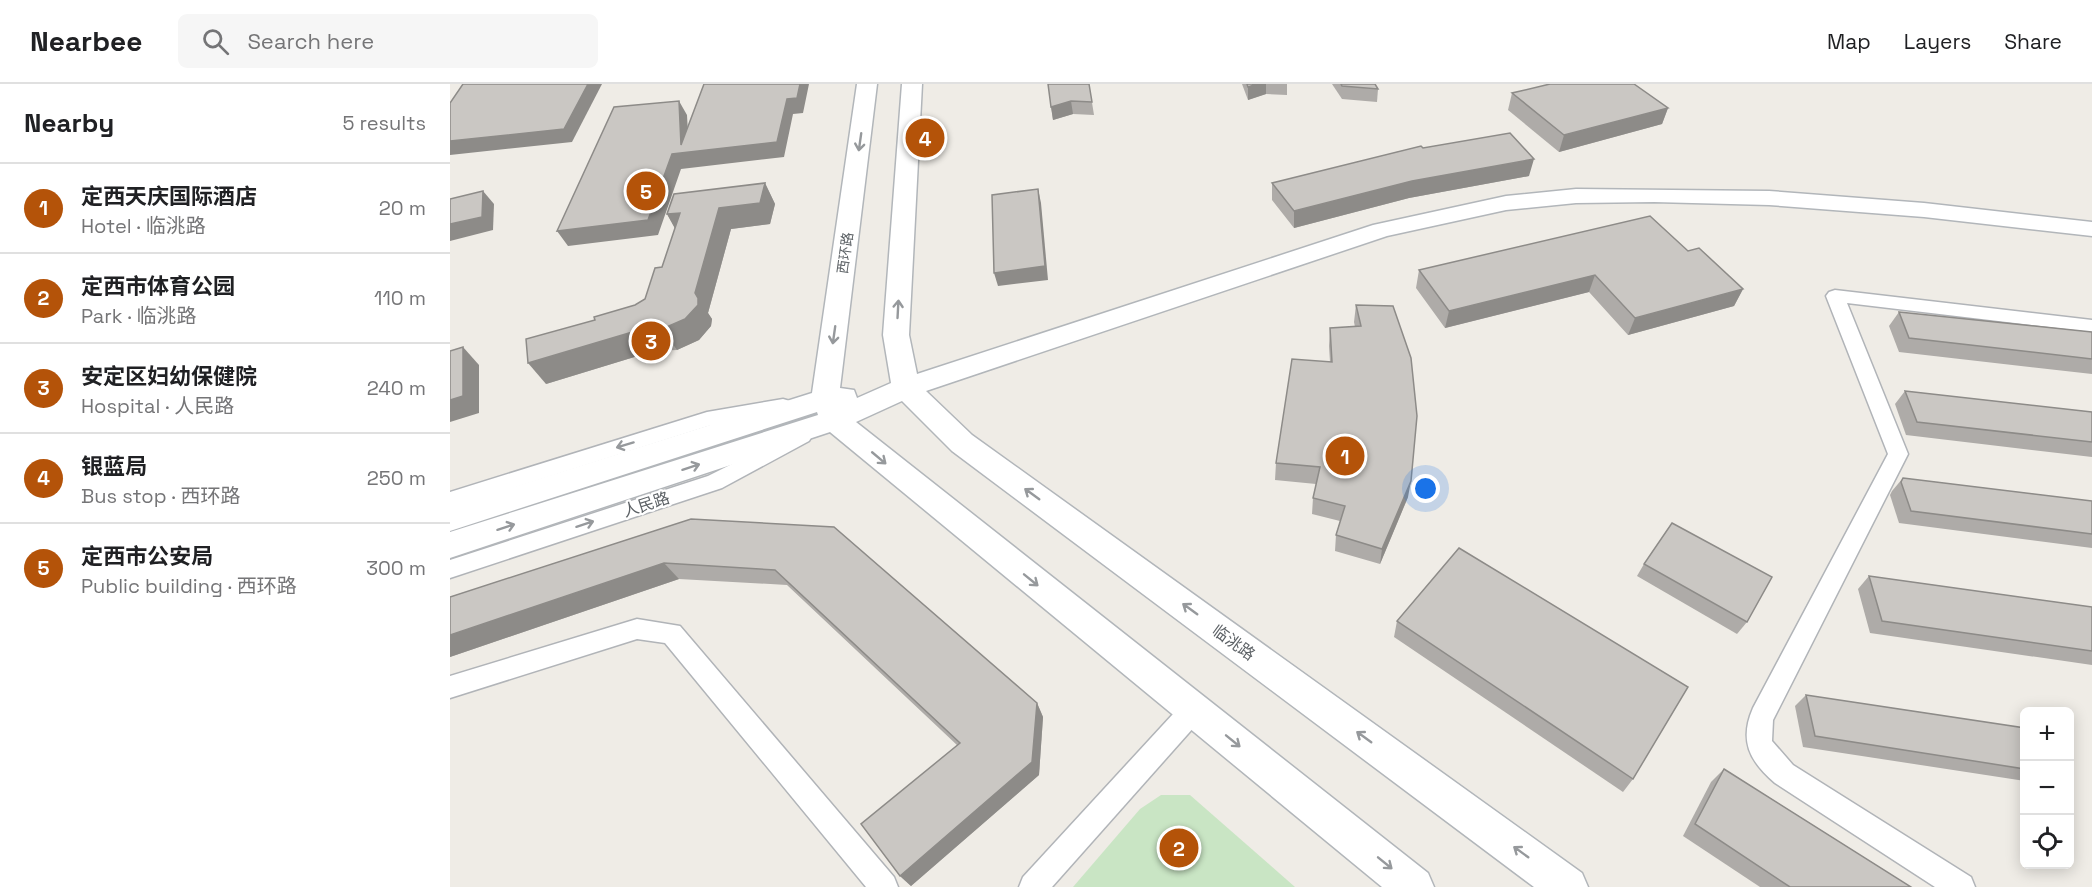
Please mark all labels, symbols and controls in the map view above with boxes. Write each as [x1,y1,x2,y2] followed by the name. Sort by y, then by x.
[178,14,598,68] search box
[30,23,142,59] text: Nearbee
[199,25,232,58] icon: search
[247,27,374,55] text: Search here
[1827,28,1871,55] text: Map
[1904,28,1971,55] text: Layers
[2004,28,2062,55] text: Share
[24,106,114,140] text: Nearby
[342,110,426,136] text: 5 results
[906,116,944,160] pin: 4
[854,132,865,151] one-way arrow
[626,168,666,214] pin: 5
[81,182,257,210] text: 定西天庆国际酒店
[39,195,48,221] text: 1
[379,195,426,221] text: 20 m
[81,213,206,239] text: Hotel · 临洮路
[833,231,857,275] street label: 西环路
[81,272,235,300] text: 定西市体育公园
[38,285,49,311] text: 2
[374,285,426,311] text: 110 m
[893,300,904,320] one-way arrow
[81,303,197,329] text: Park · 临洮路
[632,318,670,364] pin: 3
[828,325,839,345] one-way arrow
[81,362,257,390] text: 安定区妇幼保健院
[37,375,50,401] text: 3
[367,375,426,401] text: 240 m
[81,393,234,419] text: Hospital · 人民路
[1326,434,1364,478] pin: 1
[616,440,635,451] one-way arrow
[871,451,887,464] one-way arrow
[81,452,147,480] text: 银蓝局
[681,460,700,471] one-way arrow
[37,465,50,491] text: 4
[367,465,426,491] text: 250 m
[1411,474,1440,503] your location
[81,483,241,509] text: Bus stop · 西环路
[620,487,672,522] street label: 人民路
[1025,488,1041,500] one-way arrow
[575,518,594,529] one-way arrow
[496,521,515,532] one-way arrow
[81,542,213,570] text: 定西市公安局
[38,555,50,581] text: 5
[366,555,426,581] text: 300 m
[81,573,297,599] text: Public building · 西环路
[1023,573,1039,586] one-way arrow
[1182,603,1198,616] one-way arrow
[1208,620,1259,665] street label: 临洮路
[2020,707,2074,869] map controls
[2020,707,2074,761] button: +
[1356,731,1372,743] one-way arrow
[1225,734,1241,747] one-way arrow
[2020,761,2074,815] button: −
[2020,815,2074,869] button: locate
[1160,826,1198,870] pin: 2
[1514,846,1530,859] one-way arrow
[1377,857,1393,870] one-way arrow

